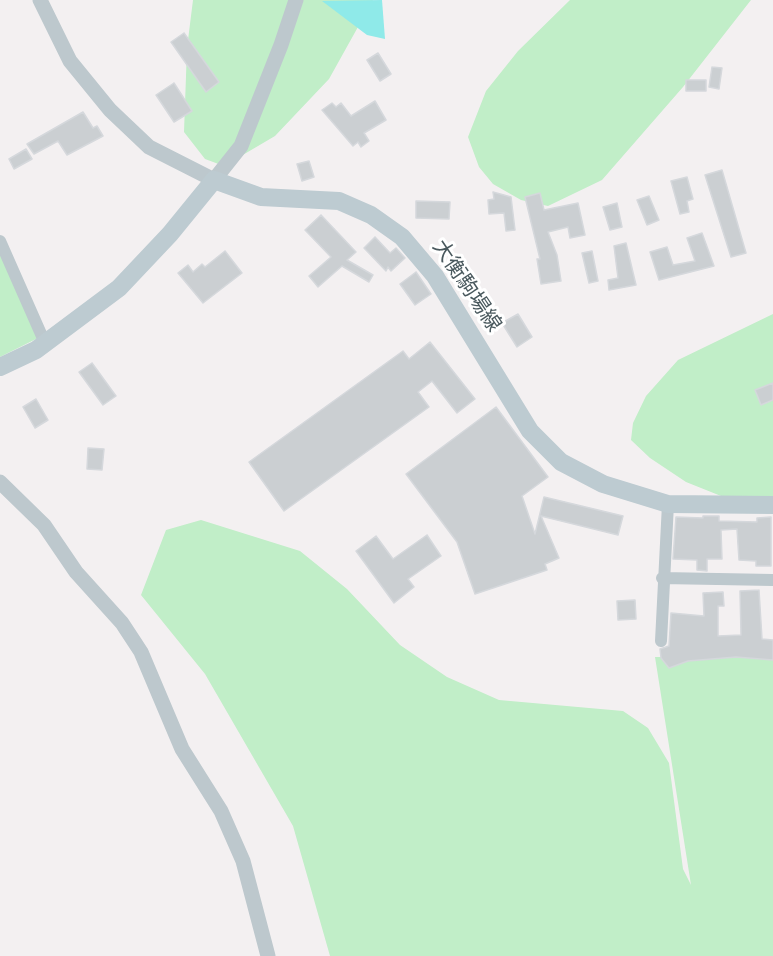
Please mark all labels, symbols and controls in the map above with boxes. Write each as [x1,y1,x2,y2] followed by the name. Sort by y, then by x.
[425,236,505,338] street label: 大衡駒場線

